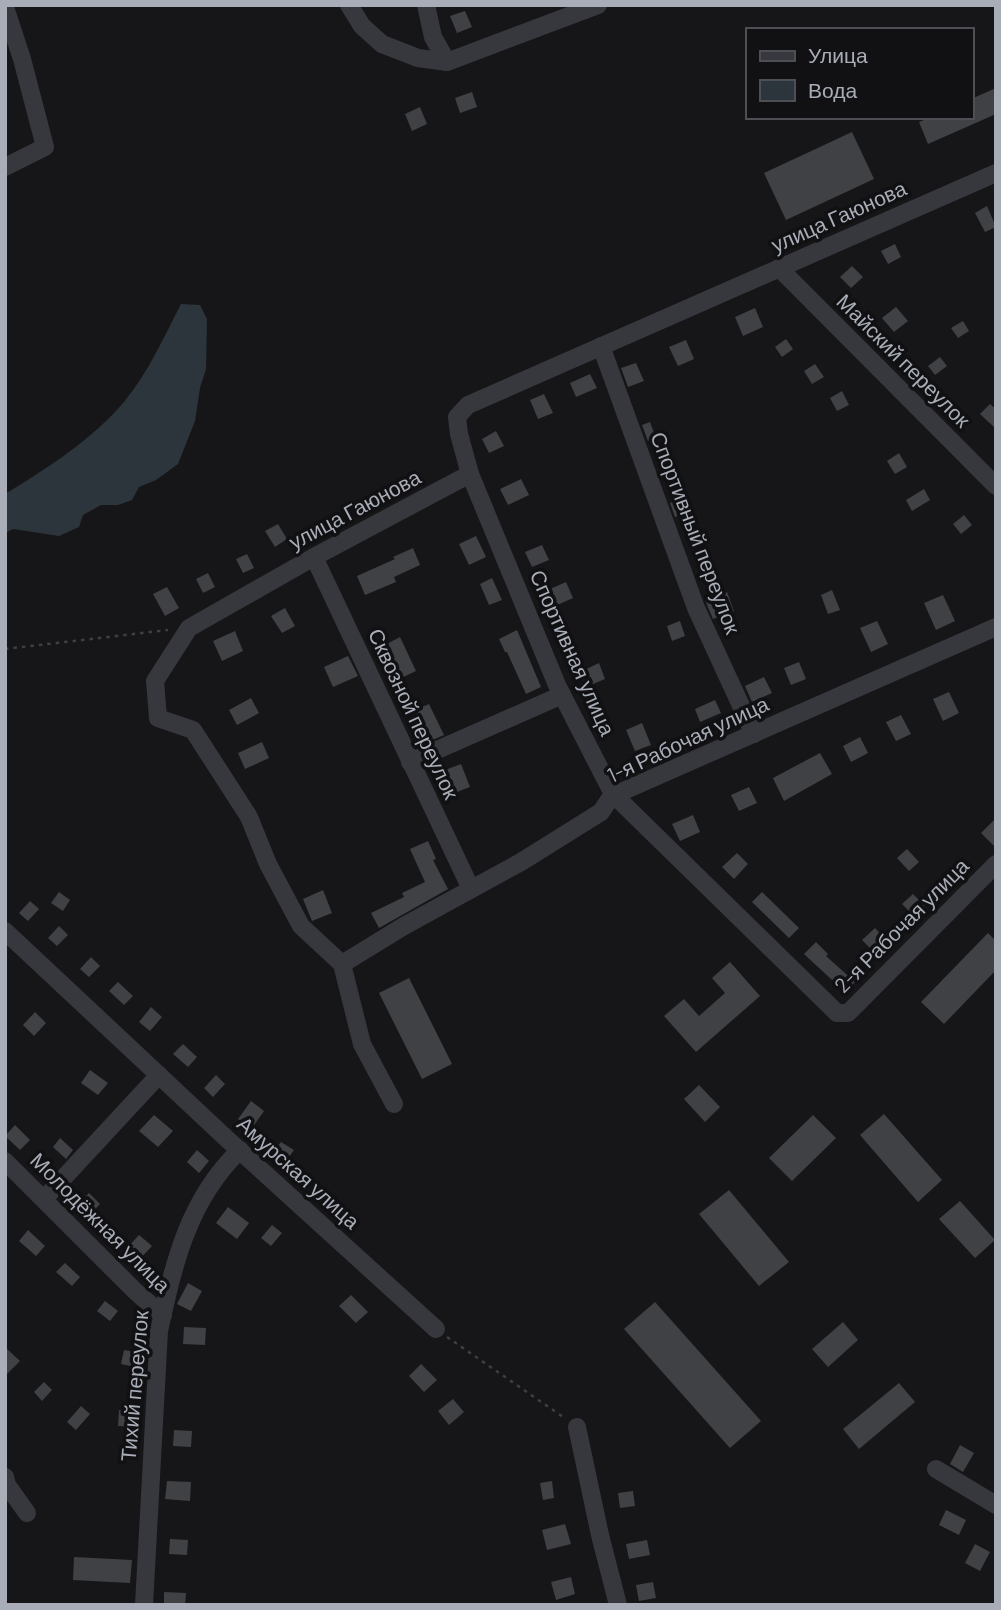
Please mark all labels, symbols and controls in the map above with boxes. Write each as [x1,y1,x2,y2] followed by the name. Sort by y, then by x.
[746,28,973,119] legend
[808,42,868,67] text: Улица
[808,77,857,102] text: Вода
[767,175,910,257] street label: улица Гаюнова
[832,288,976,432] street label: Майский переулок
[646,428,747,638] street label: Спортивный переулок
[284,463,425,554] street label: улица Гаюнова
[526,566,621,739] street label: Спортивная улица
[364,624,465,803] street label: Сквозной переулок
[603,690,772,787] street label: 1-я Рабочая улица
[829,852,973,997] street label: 2-я Рабочая улица
[233,1110,365,1233] street label: Амурская улица
[26,1147,176,1297] street label: Молодёжная улица
[114,1309,153,1462] street label: Тихий переулок

